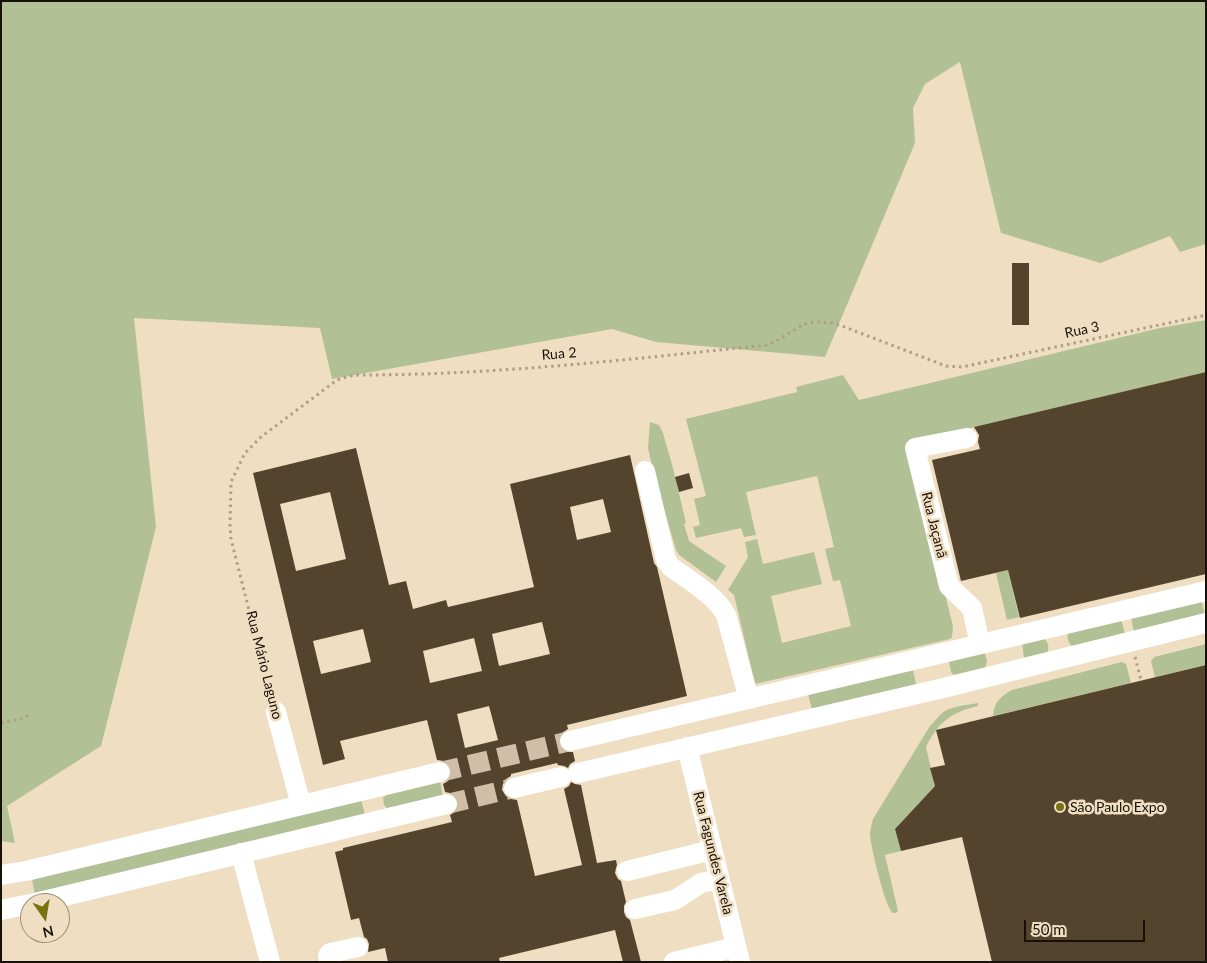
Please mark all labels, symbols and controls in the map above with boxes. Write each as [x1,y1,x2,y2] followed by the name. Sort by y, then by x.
[1063,318,1101,342] street label: Rua 3
[541,344,577,364] street label: Rua 2
[918,490,950,560] street label: Rua Jaçanã
[242,609,286,721] street label: Rua Mário Laguno
[690,790,736,916] street label: Rua Fagundes Varela
[1070,799,1165,815] place label: São Paulo Expo
[1054,801,1066,813] marker: São Paulo Expo
[20,893,70,943] north arrow
[1027,910,1148,942] scale bar
[1032,920,1066,938] text: 50 m
[41,923,55,942] text: N

